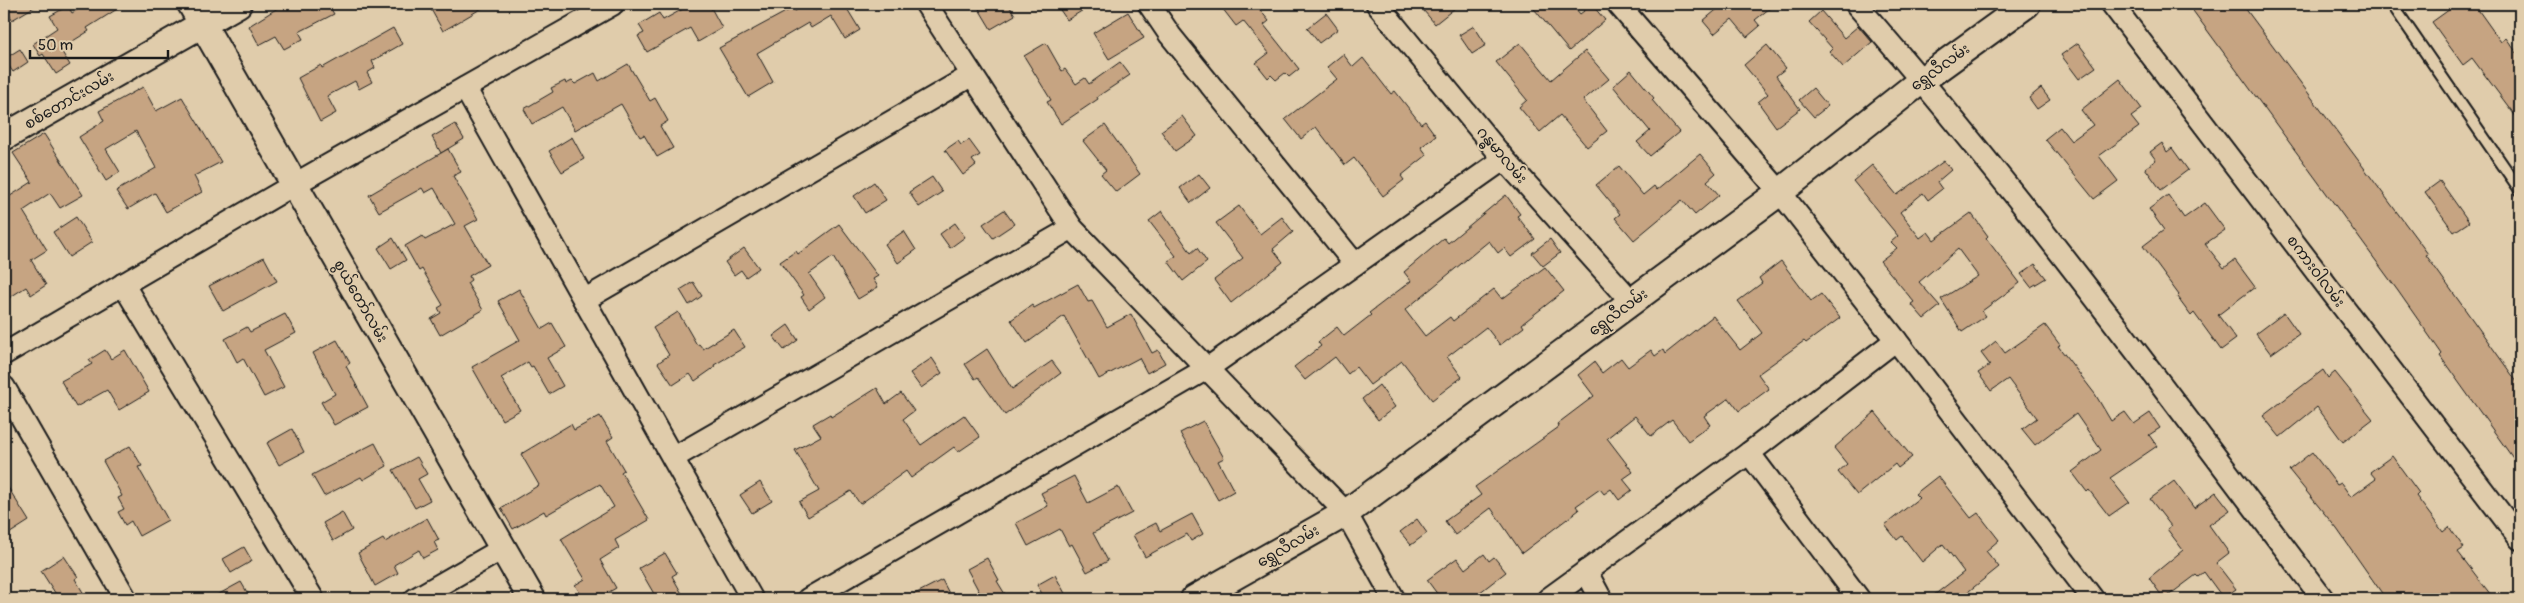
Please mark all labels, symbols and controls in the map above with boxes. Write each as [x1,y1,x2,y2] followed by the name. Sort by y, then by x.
[30,28,168,60] scale bar
[38,36,73,55] text: 50 m
[1906,39,1975,97] street label: ရွှေလီလမ်း
[21,66,117,134] street label: စစ်တောင်းလမ်း
[1470,122,1532,189] street label: ဂန္ဓမာလမ်း
[2282,231,2350,311] street label: စကားဝါလမ်း
[328,256,393,346] street label: စွယ်တော်လမ်း
[1584,284,1653,342] street label: ရွှေလီလမ်း
[1253,520,1324,574] street label: ရွှေလီလမ်း

